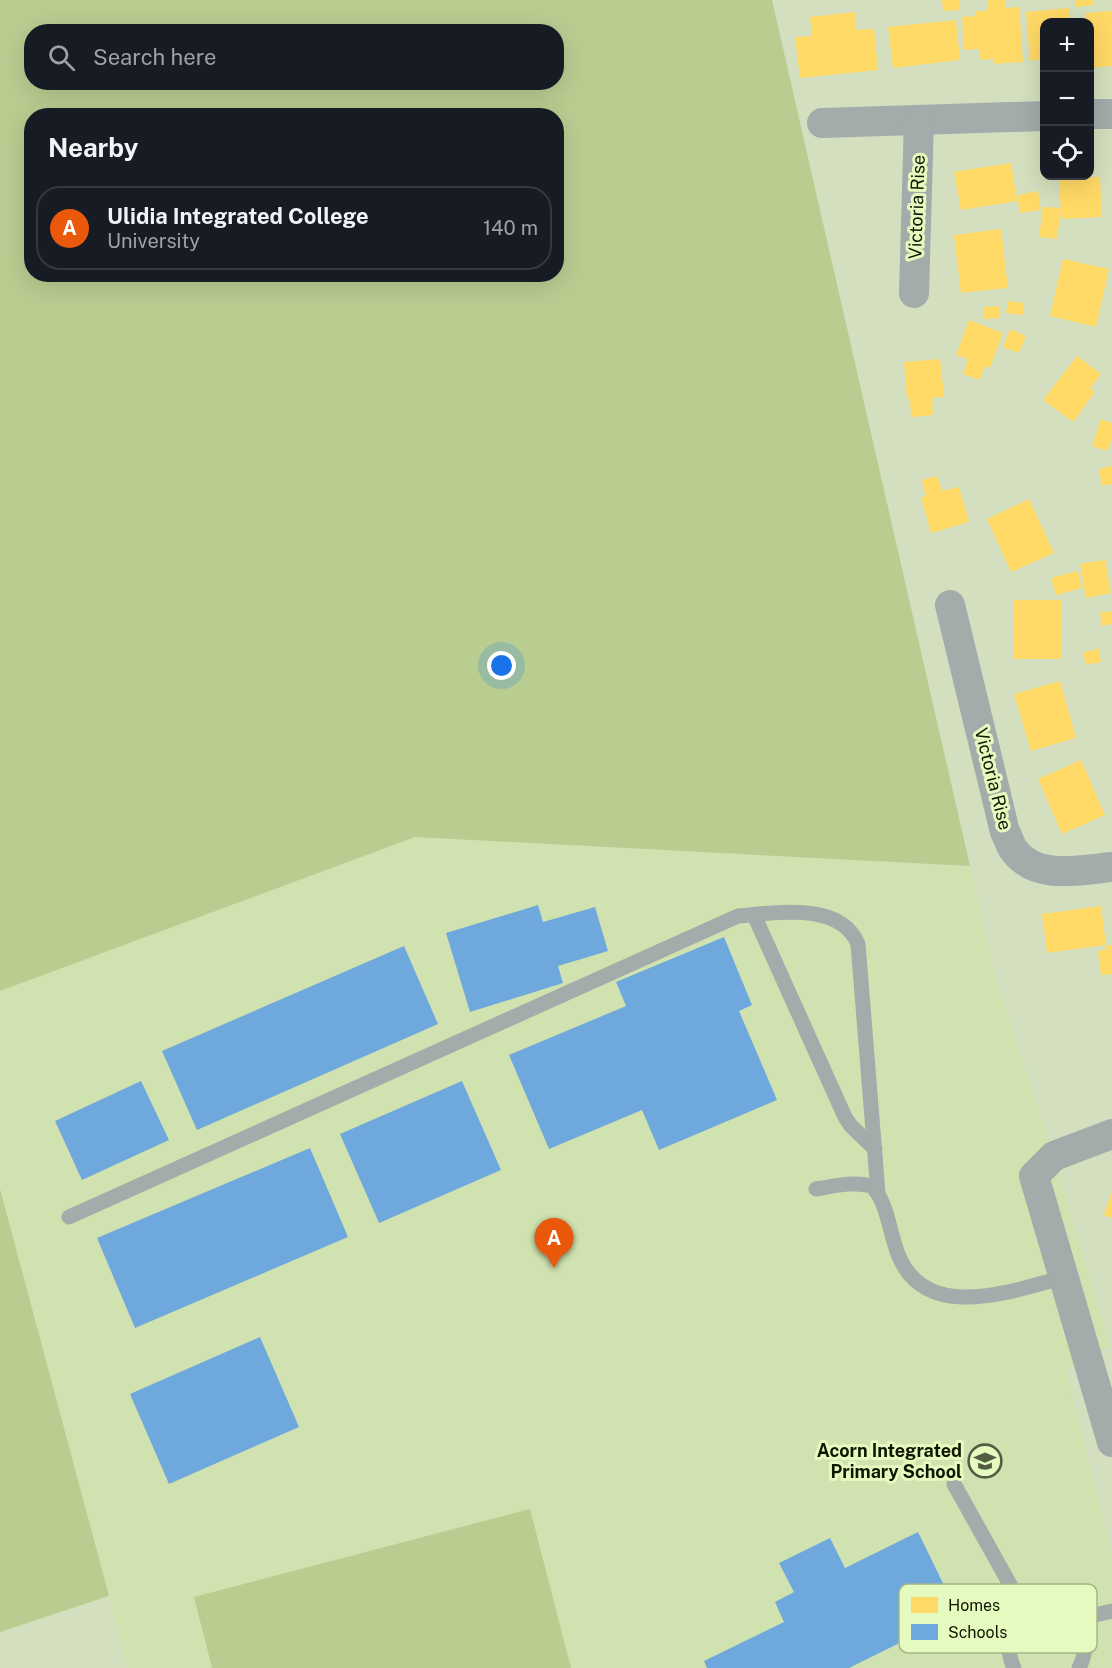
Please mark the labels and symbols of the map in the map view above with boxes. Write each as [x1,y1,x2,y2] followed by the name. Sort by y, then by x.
[904,154,929,260] street label: Victoria Rise
[487,651,516,680] your location
[971,726,1016,832] street label: Victoria Rise
[534,1218,574,1268] pin: A
[817,1440,962,1482] place label: Acorn Integrated Primary School
[967,1443,1003,1479] school or university icon: Acorn Integrated Primary School
[899,1584,1097,1653] legend
[948,1596,1000,1615] text: Homes
[948,1623,1007,1642] text: Schools

